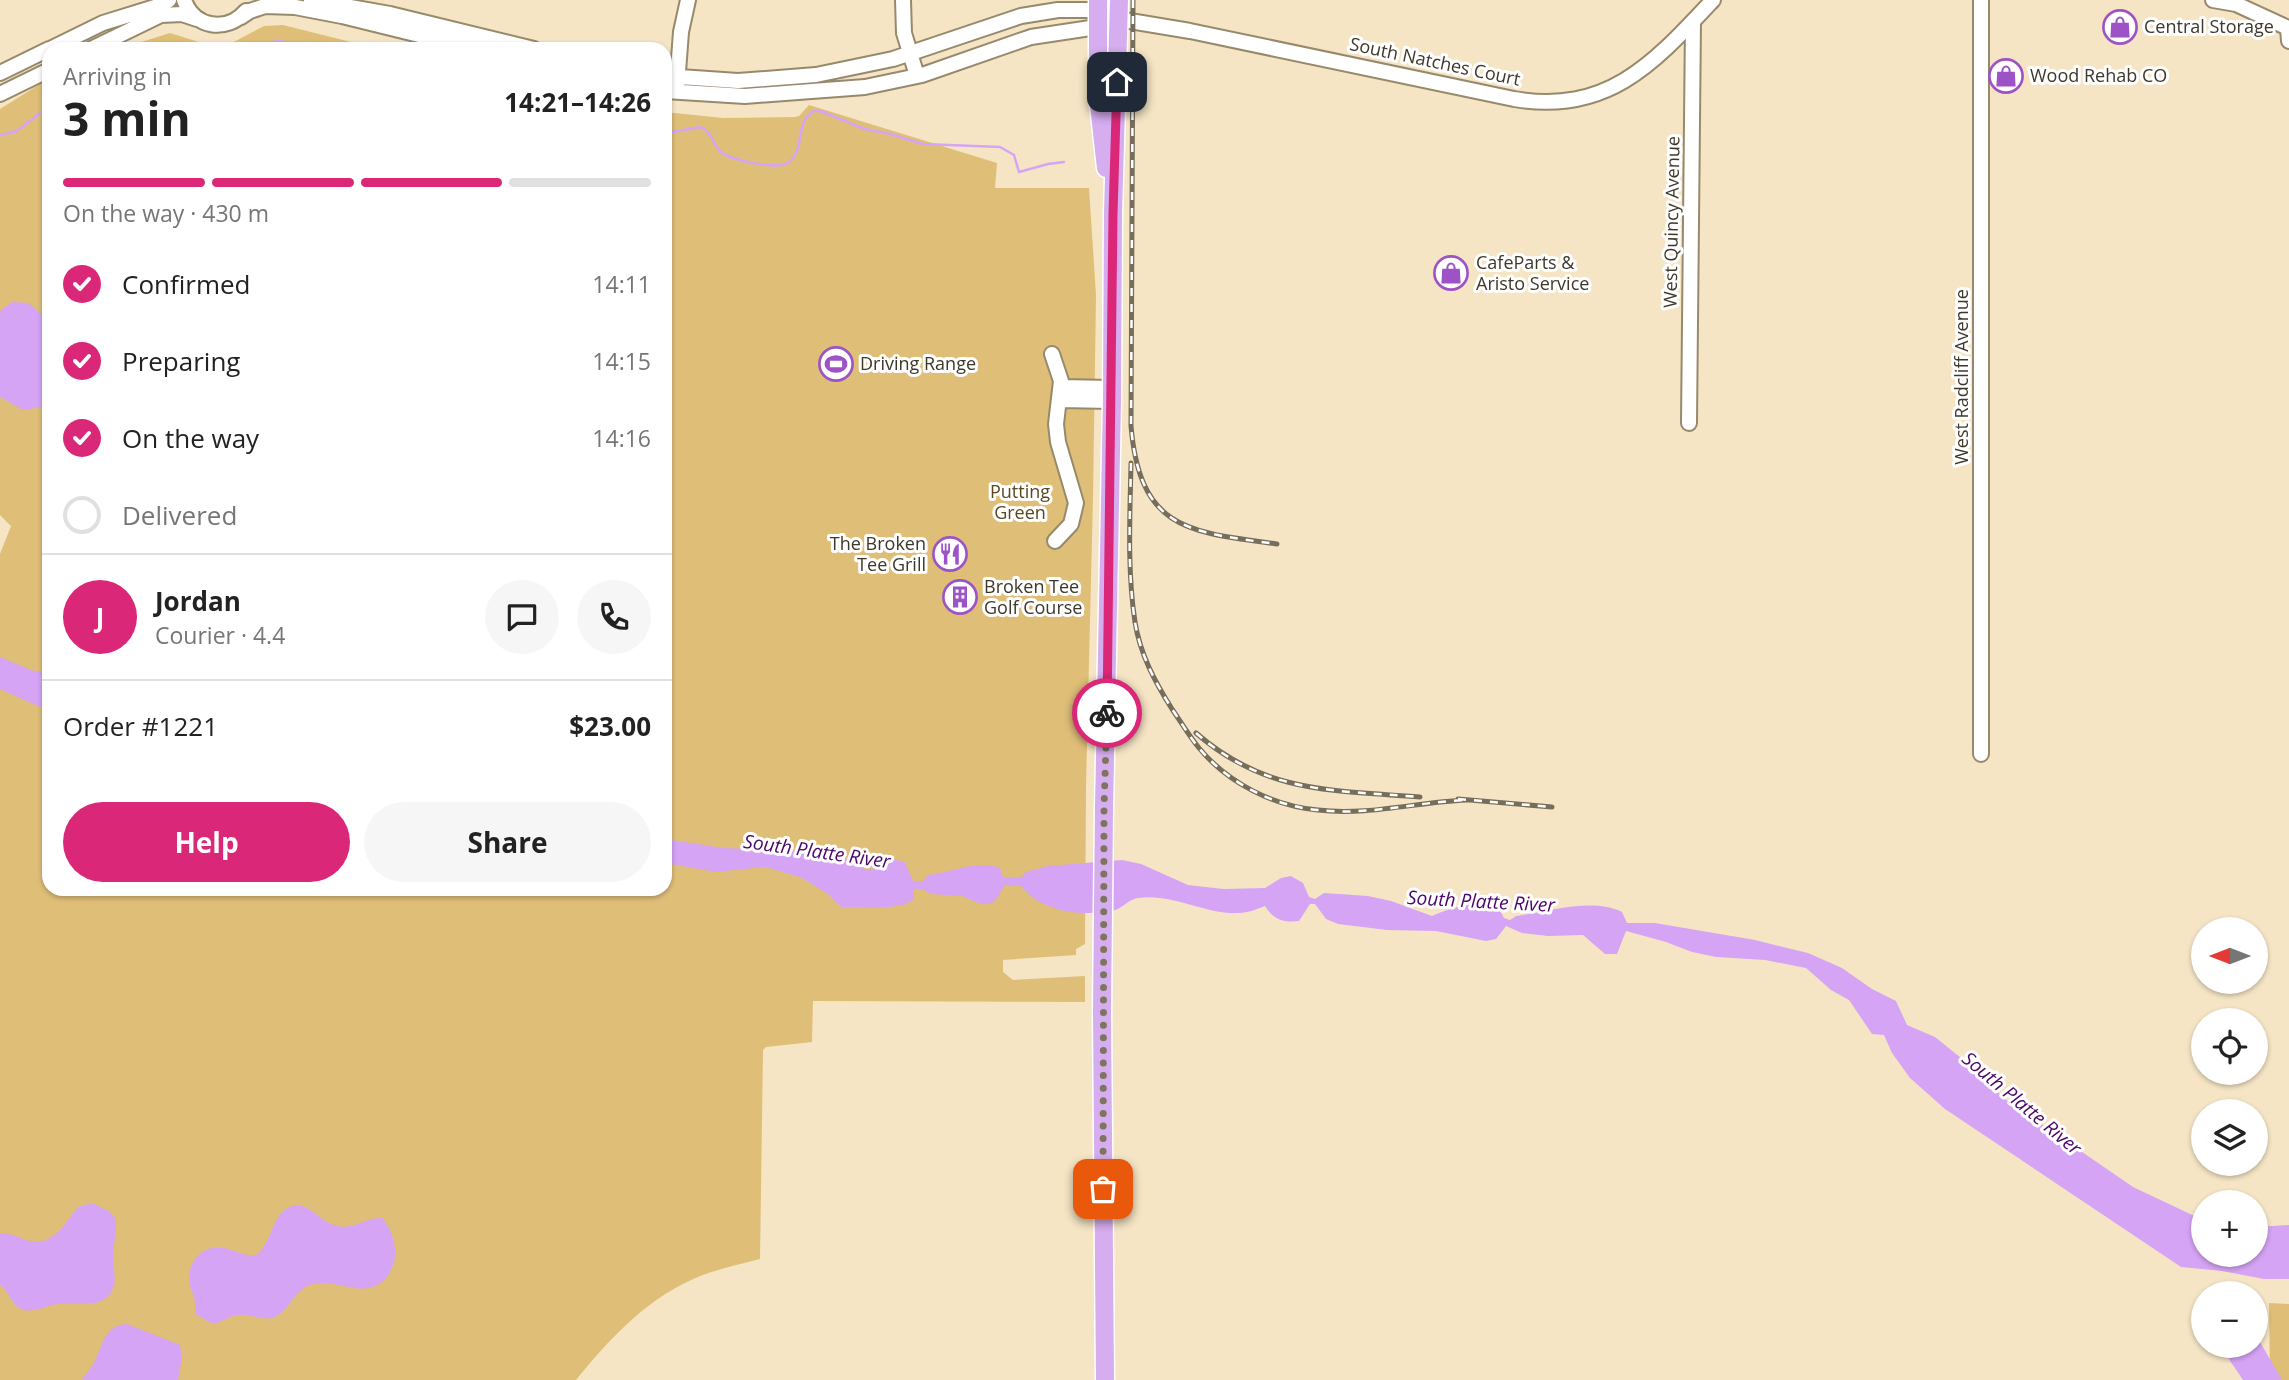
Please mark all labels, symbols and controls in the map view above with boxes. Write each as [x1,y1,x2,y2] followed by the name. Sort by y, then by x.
[2101,8,2139,46] shop icon: Central Storage
[2144,14,2274,38] place label: Central Storage
[1348,31,1523,91] street label: South Natches Court
[1087,52,1147,112] pin
[1987,57,2025,95] shop icon: Wood Rehab CO
[63,60,172,92] text: Arriving in
[1098,63,1136,101] icon: home
[2030,63,2167,87] place label: Wood Rehab CO
[504,84,651,120] text: 14:21–14:26
[63,87,191,149] text: 3 min
[1658,136,1684,308] street label: West Quincy Avenue
[63,197,269,229] text: On the way · 430 m
[1476,250,1589,295] place label: CafeParts & Aristo Service
[1432,254,1470,292] shop icon: CafeParts & Aristo Service
[63,265,101,303] icon: check
[122,266,250,302] text: Confirmed
[592,268,651,300] text: 14:11
[1949,289,1973,465] street label: West Radcliff Avenue
[63,342,101,380] icon: check
[122,343,240,379] text: Preparing
[592,345,651,377] text: 14:15
[817,345,855,383] sports icon: Driving Range
[860,351,976,375] place label: Driving Range
[63,419,101,457] icon: check
[122,420,259,456] text: On the way
[592,422,651,454] text: 14:16
[990,479,1050,524] park label: Putting Green
[122,497,237,533] text: Delivered
[830,531,926,576] place label: The Broken Tee Grill
[931,535,969,573] restaurant icon: The Broken Tee Grill
[984,574,1082,619] place label: Broken Tee Golf Course
[941,578,979,616] building icon: Broken Tee Golf Course
[485,580,559,654] button: chat
[577,580,651,654] button: phone
[155,583,241,619] text: Jordan
[96,599,104,635] text: J
[155,619,285,651] text: Courier · 4.4
[1072,678,1142,748] courier
[1088,694,1126,732] icon: bike
[63,708,218,744] text: Order #1221
[569,708,651,744] text: $23.00
[63,802,350,882] button: Help
[364,802,651,882] button: Share
[742,828,894,874] water label: South Platte River
[1406,884,1557,918] water label: South Platte River
[2191,917,2268,994] north arrow
[2191,917,2268,1358] map controls
[2191,1008,2268,1085] button: locate
[1957,1045,2088,1161] water label: South Platte River
[2191,1099,2268,1176] button: layers
[1073,1159,1133,1219] pin
[1084,1170,1122,1208] icon: bag
[2191,1190,2268,1267] button: +
[2191,1281,2268,1358] button: −

